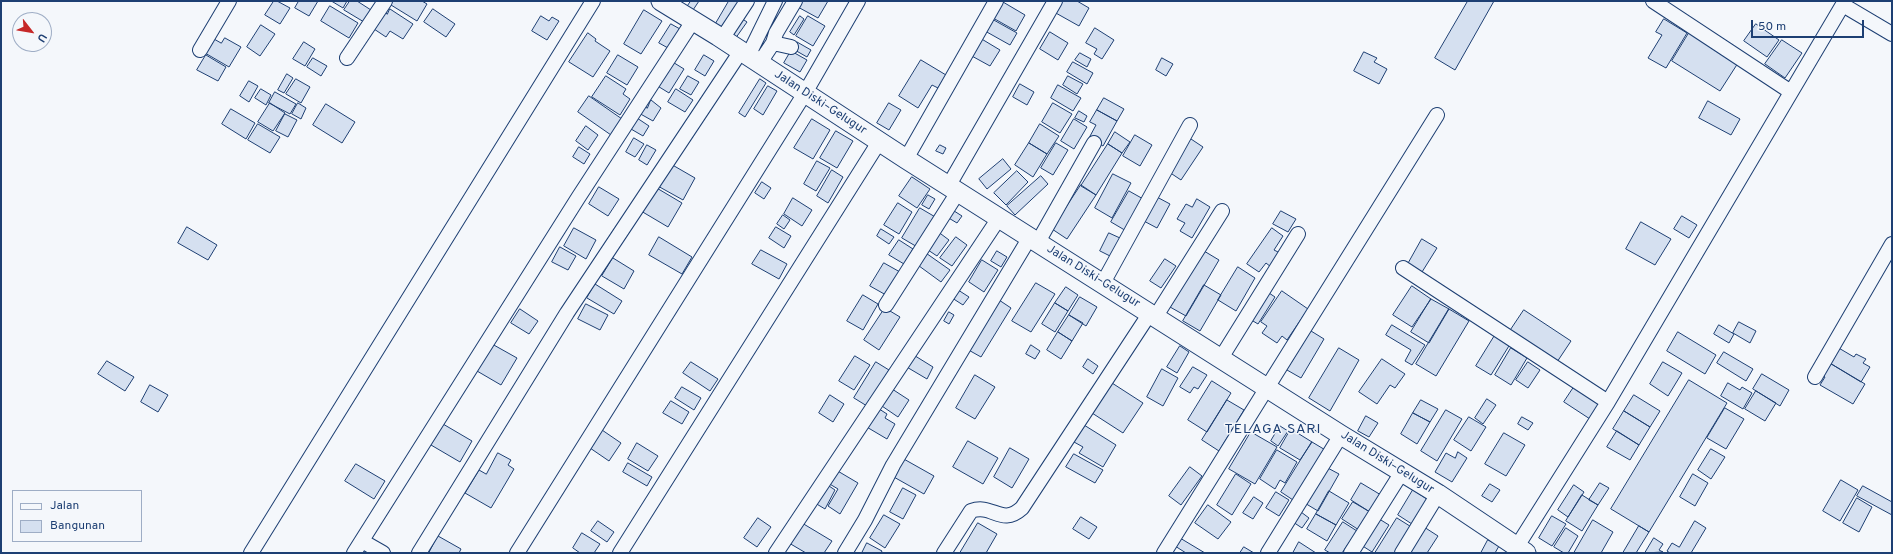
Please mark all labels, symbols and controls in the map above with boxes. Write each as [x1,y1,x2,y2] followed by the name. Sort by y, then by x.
[12,12,52,52] north arrow
[1753,12,1866,38] scale bar
[1758,19,1786,35] text: 50 m
[33,31,49,45] text: U
[771,68,869,138] street label: Jalan Diski–Gelugur
[1044,242,1142,312] street label: Jalan Diski–Gelugur
[1225,422,1321,438] district label: TELAGA SARI
[1338,428,1436,498] street label: Jalan Diski–Gelugur
[12,490,142,542] legend
[50,498,79,514] text: Jalan
[50,518,105,534] text: Bangunan

